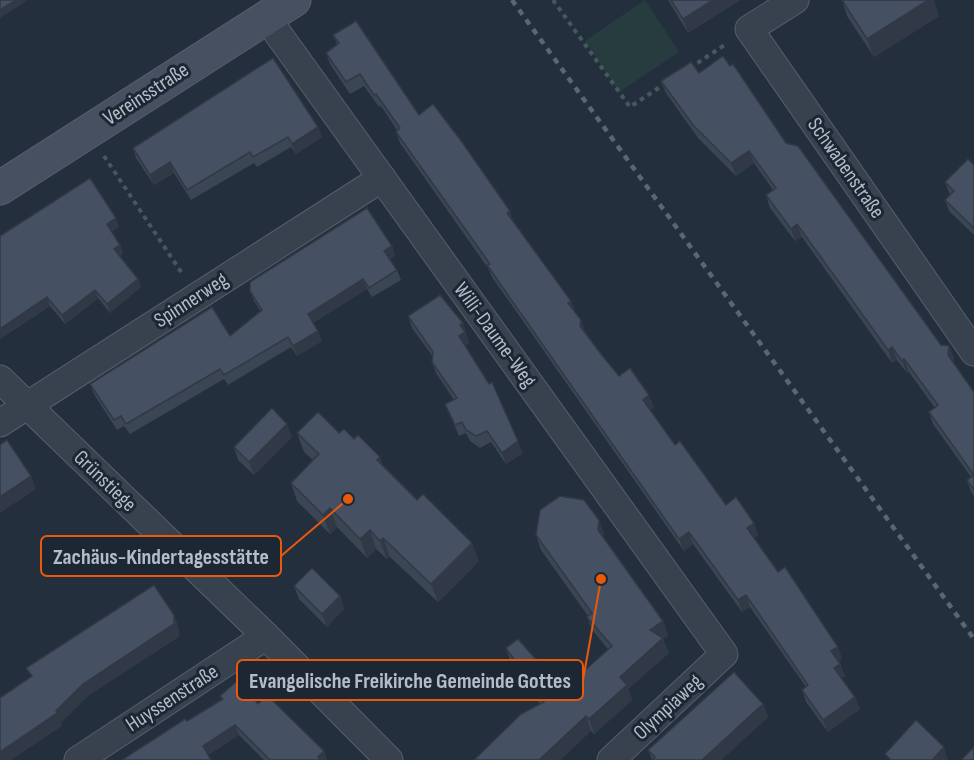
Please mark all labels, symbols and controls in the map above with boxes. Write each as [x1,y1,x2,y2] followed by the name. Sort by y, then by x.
[99,57,193,131] street label: Vereinsstraße
[802,113,890,223] street label: Schwabenstraße
[149,267,233,333] street label: Spinnerweg
[449,278,541,392] street label: Willi-Daume-Weg
[68,445,142,517] street label: Grünstiege
[41,536,281,576] callout: Zachäus-Kindertagesstätte
[53,544,269,571] text: Zachäus-Kindertagesstätte
[121,659,223,737] street label: Huyssenstraße
[237,660,583,700] callout: Evangelische Freikirche Gemeinde Gottes
[249,668,571,695] text: Evangelische Freikirche Gemeinde Gottes
[628,669,708,745] street label: Olympiaweg

